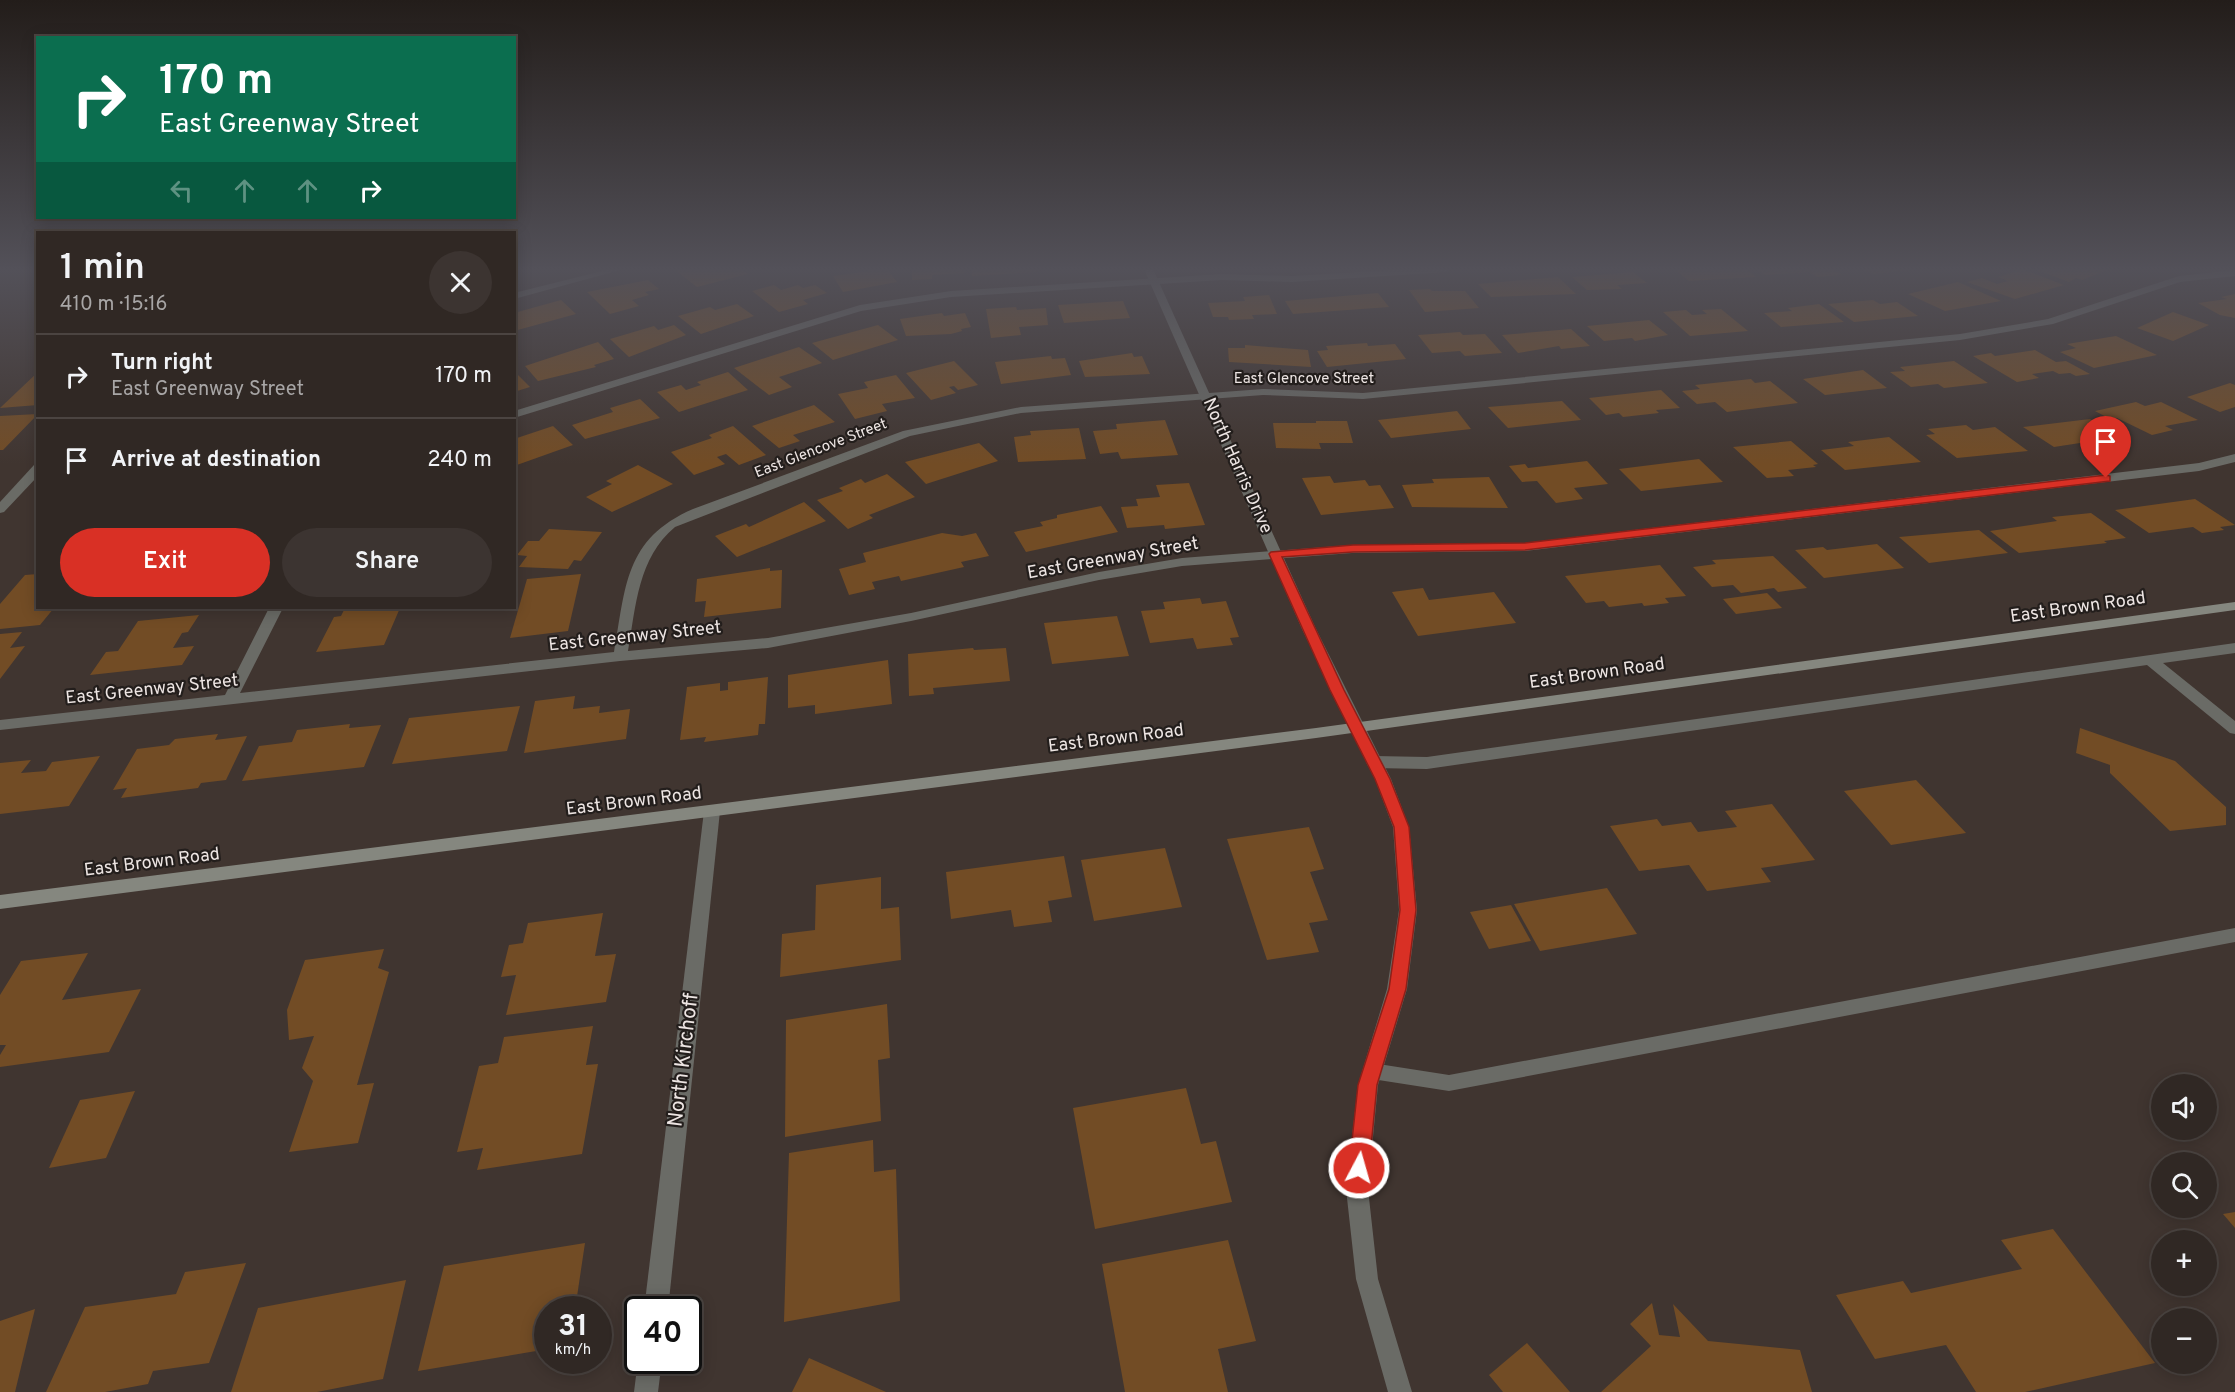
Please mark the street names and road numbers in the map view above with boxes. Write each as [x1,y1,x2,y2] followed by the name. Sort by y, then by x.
[1234,370,1374,389] street label: East Glencove Street
[1197,394,1277,538] street label: North Harris Drive
[752,415,890,483] street label: East Glencove Street
[1025,533,1201,585] street label: East Greenway Street
[2009,587,2147,629] street label: East Brown Road
[547,616,723,658] street label: East Greenway Street
[1528,653,1666,695] street label: East Brown Road
[64,669,240,711] street label: East Greenway Street
[1047,719,1185,759] street label: East Brown Road
[565,782,703,822] street label: East Brown Road
[83,843,221,883] street label: East Brown Road
[662,992,706,1128] street label: North Kirchoff

